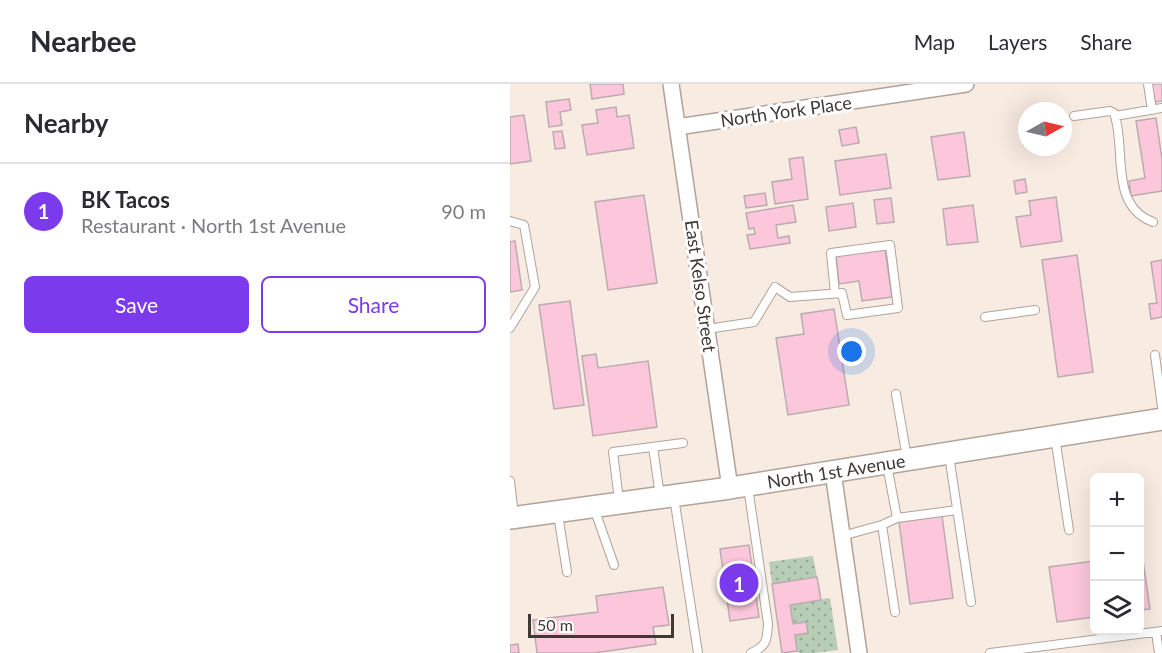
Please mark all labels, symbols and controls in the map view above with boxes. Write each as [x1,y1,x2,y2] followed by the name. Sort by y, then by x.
[30,24,137,58] text: Nearbee
[914,29,955,54] text: Map
[988,29,1047,54] text: Layers
[1080,29,1132,54] text: Share
[719,91,853,131] street label: North York Place
[1018,102,1072,156] north arrow
[24,107,109,139] text: Nearby
[81,186,170,213] text: BK Tacos
[38,199,49,223] text: 1
[441,199,486,223] text: 90 m
[81,213,346,237] text: Restaurant · North 1st Avenue
[681,219,721,354] street label: East Kelso Street
[24,276,249,333] button: Save
[261,276,486,333] button: Share
[837,337,866,366] your location
[765,449,907,493] street label: North 1st Avenue
[1090,473,1144,635] map controls
[1090,473,1144,527] button: +
[1090,527,1144,581] button: −
[720,560,758,606] pin: 1
[1090,581,1144,635] button: layers
[528,611,674,638] scale bar
[537,615,573,634] text: 50 m

